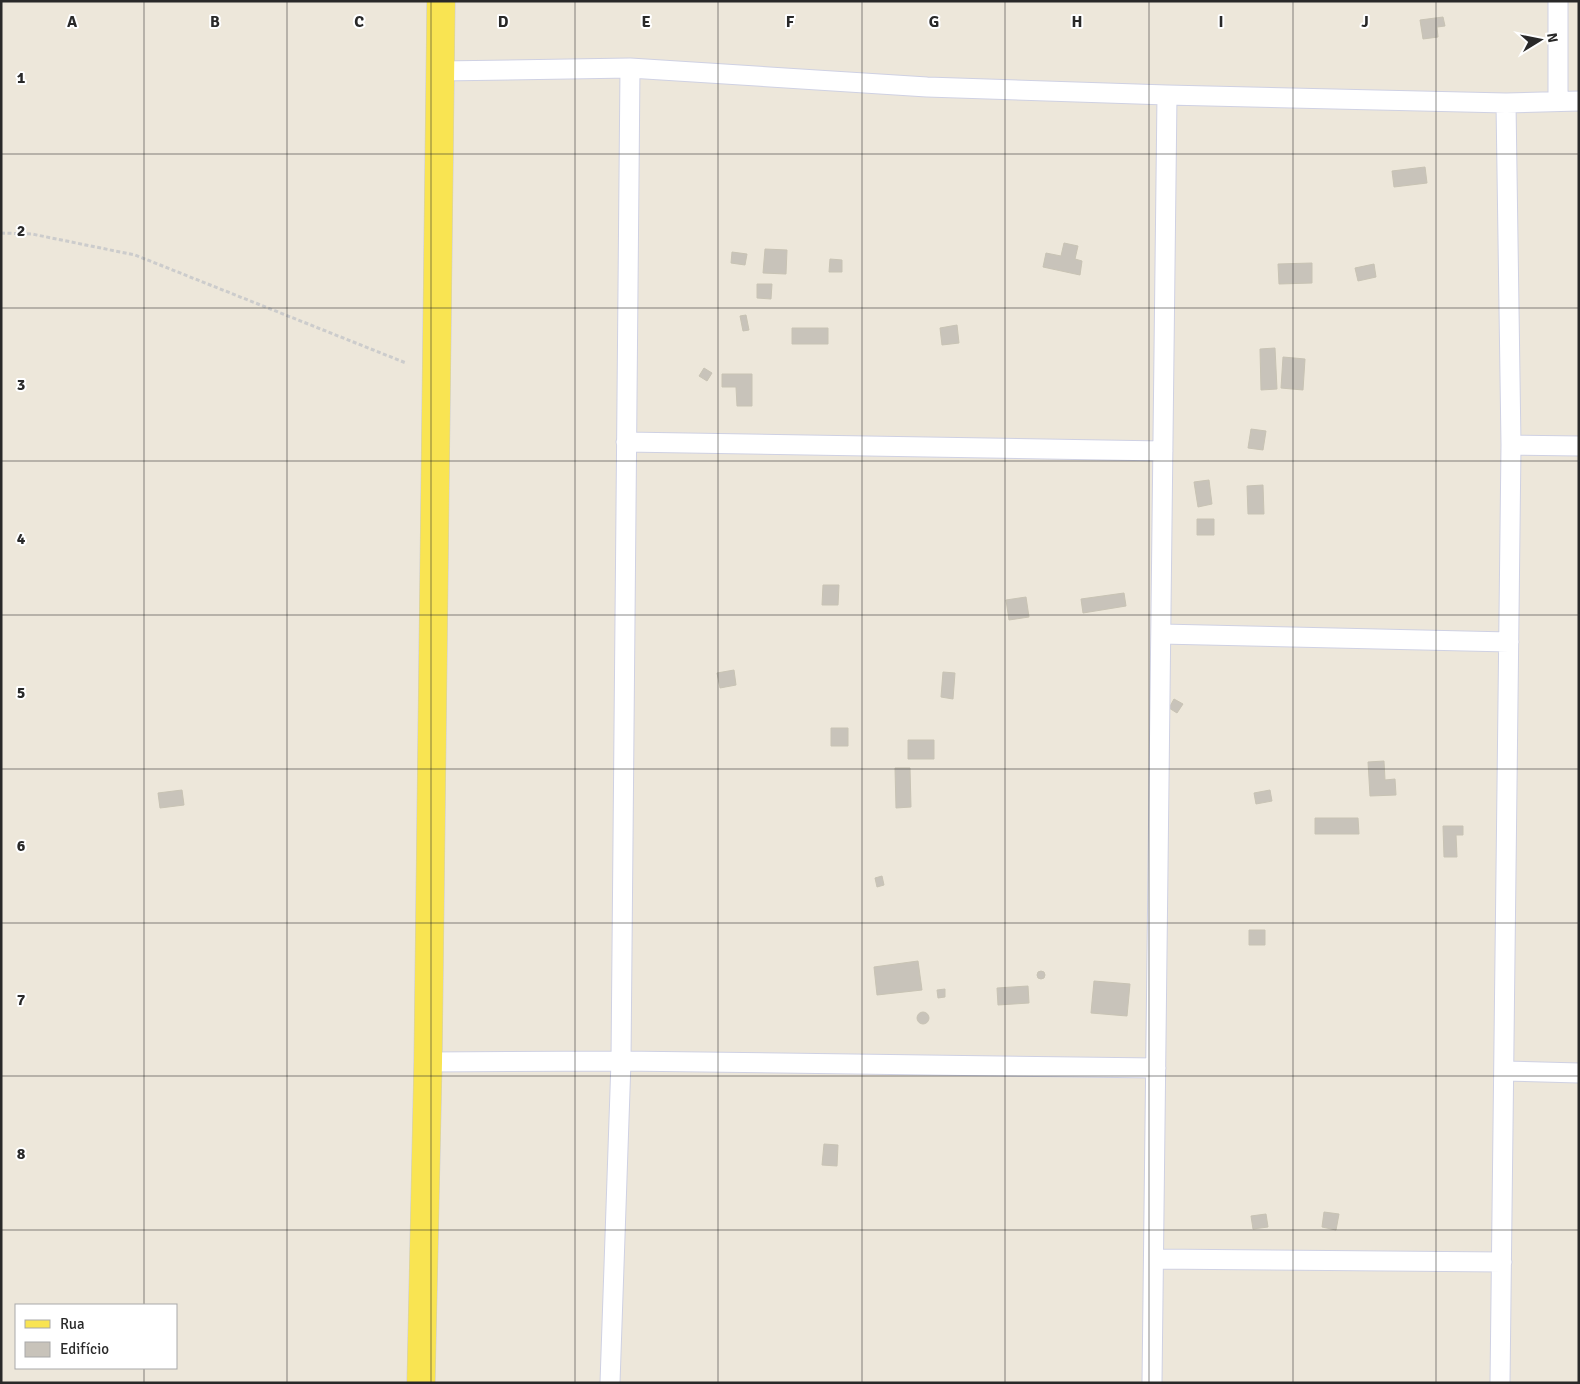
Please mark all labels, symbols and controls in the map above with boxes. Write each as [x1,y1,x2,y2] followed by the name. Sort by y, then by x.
[67,12,78,32] text: A
[210,12,220,32] text: B
[354,12,364,32] text: C
[498,12,509,32] text: D
[641,12,651,32] text: E
[786,12,795,32] text: F
[929,12,939,32] text: G
[1072,12,1082,32] text: H
[1218,12,1224,32] text: I
[1361,12,1369,32] text: J
[1515,15,1565,65] north arrow
[1543,32,1562,44] text: N
[17,68,26,88] text: 1
[17,221,25,241] text: 2
[17,375,25,395] text: 3
[17,529,26,549] text: 4
[17,683,25,703] text: 5
[17,836,26,856] text: 6
[17,990,26,1010] text: 7
[17,1144,26,1164] text: 8
[15,1304,178,1369] legend
[60,1315,85,1333] text: Rua
[60,1340,109,1358] text: Edifício

